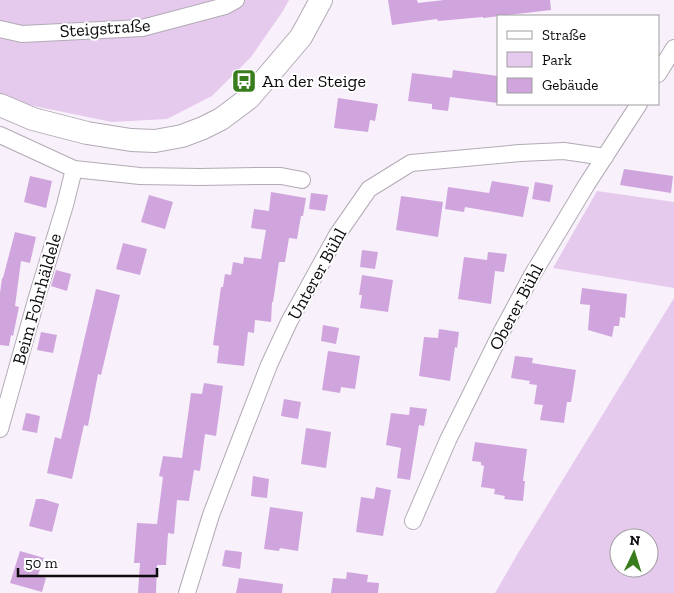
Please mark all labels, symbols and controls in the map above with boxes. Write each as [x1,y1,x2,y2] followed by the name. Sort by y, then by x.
[59,14,151,42] street label: Steigstraße
[497,15,659,105] legend
[542,26,586,44] text: Straße
[542,51,572,69] text: Park
[231,68,257,94] bus stop icon: An der Steige
[262,70,366,92] place label: An der Steige
[542,76,598,94] text: Gebäude
[283,224,351,324] street label: Unterer Bühl
[8,231,66,367] street label: Beim Fohrhäldele
[484,260,548,354] street label: Oberer Bühl
[609,528,659,578] north arrow
[629,532,641,549] text: N
[18,546,156,578] scale bar
[25,554,58,572] text: 50 m

